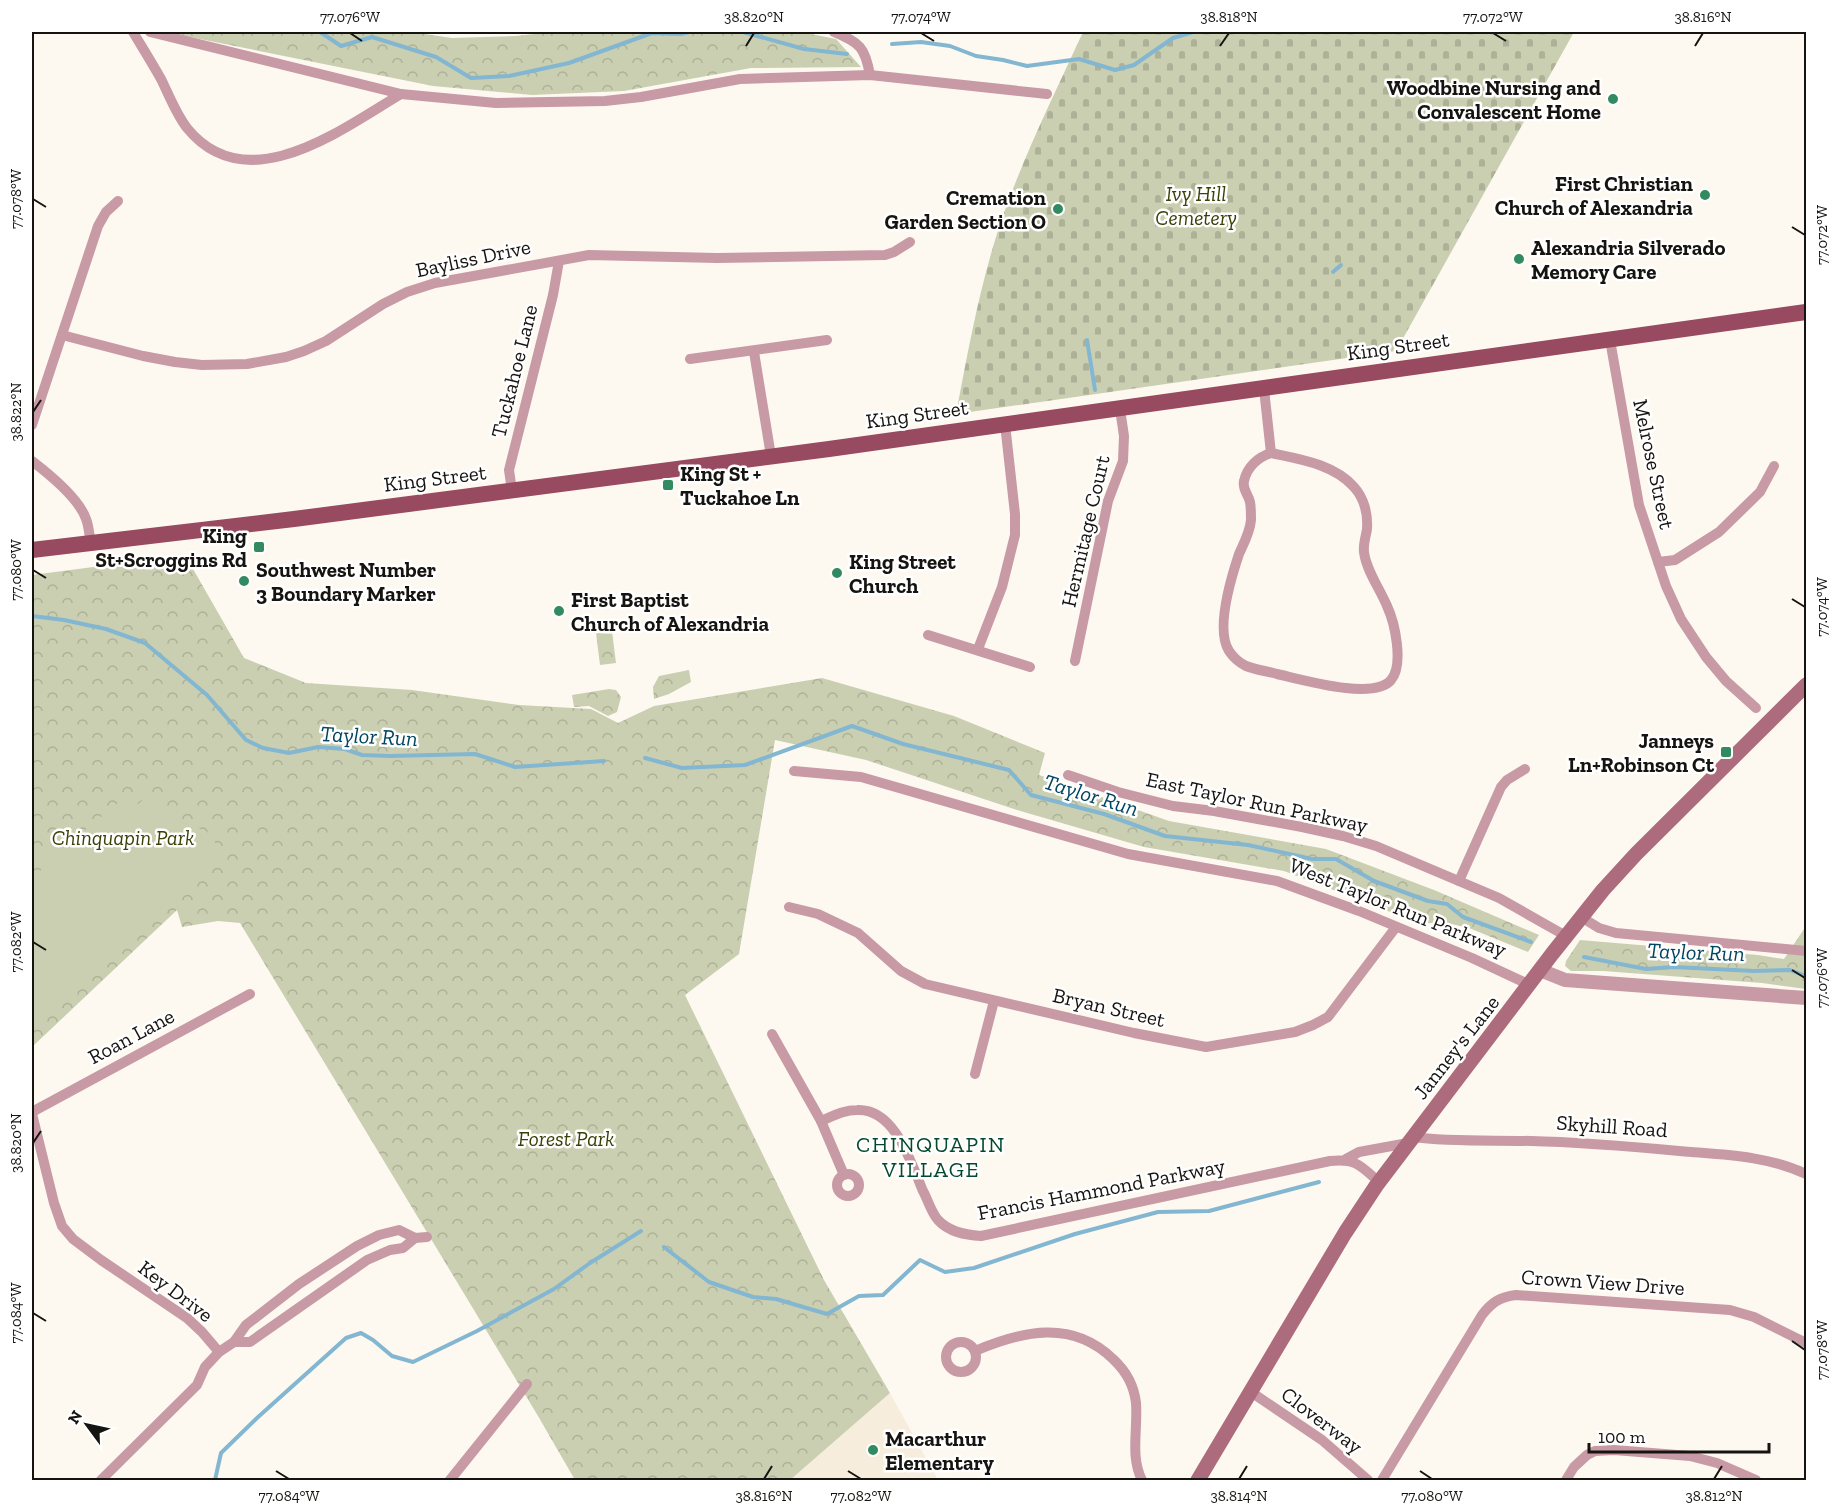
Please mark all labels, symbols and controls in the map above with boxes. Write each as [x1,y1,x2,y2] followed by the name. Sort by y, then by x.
[320,8,380,26] text: 77.076°W
[724,8,784,26] text: 38.820°N
[891,8,951,26] text: 77.074°W
[1200,8,1258,26] text: 38.818°N
[1463,8,1523,26] text: 77.072°W
[1674,8,1732,26] text: 38.816°N
[1387,75,1601,124] place label: Woodbine Nursing and Convalescent Home
[1606,92,1620,106] marker: Woodbine Nursing and Convalescent Home
[7,169,25,229] text: 77.078°W
[1495,171,1694,220] place label: First Christian Church of Alexandria
[1155,181,1237,230] park label: Ivy Hill Cemetery
[885,185,1047,234] place label: Cremation Garden Section O
[1698,188,1712,202] marker: First Christian Church of Alexandria
[1051,202,1065,216] marker: Cremation Garden Section O
[1813,205,1831,265] text: 77.072°W
[413,234,533,282] street label: Bayliss Drive
[1531,235,1725,284] place label: Alexandria Silverado Memory Care
[1512,252,1526,266] marker: Alexandria Silverado Memory Care
[485,302,543,440] street label: Tuckahoe Lane
[1345,326,1451,366] street label: King Street
[7,383,25,441] text: 38.822°N
[864,394,970,434] street label: King Street
[1628,397,1680,531] street label: Melrose Street
[1055,453,1115,609] street label: Hermitage Court
[382,459,488,497] street label: King Street
[680,461,800,510] place label: King St + Tuckahoe Ln
[661,478,675,492] marker: King St + Tuckahoe Ln
[95,523,247,572] place label: King St+Scroggins Rd
[7,539,25,601] text: 77.080°W
[252,540,266,554] marker: King St+Scroggins Rd
[849,549,956,598] place label: King Street Church
[256,557,436,606] place label: Southwest Number 3 Boundary Marker
[830,566,844,580] marker: King Street Church
[237,574,251,588] marker: Southwest Number 3 Boundary Marker
[1813,577,1831,637] text: 77.074°W
[571,587,770,636] place label: First Baptist Church of Alexandria
[552,604,566,618] marker: First Baptist Church of Alexandria
[320,720,418,752] water label: Taylor Run
[1568,728,1715,777] place label: Janneys Ln+Robinson Ct
[1719,745,1733,759] marker: Janneys Ln+Robinson Ct
[1144,766,1370,838] street label: East Taylor Run Parkway
[1040,768,1142,822] water label: Taylor Run
[52,825,194,850] park label: Chinquapin Park
[1286,852,1510,962] street label: West Taylor Run Parkway
[7,912,25,972] text: 77.082°W
[1647,937,1745,967] water label: Taylor Run
[1813,948,1831,1008] text: 77.076°W
[1050,982,1168,1032] street label: Bryan Street
[1408,990,1504,1104] street label: Janney's Lane
[84,1003,178,1069] street label: Roan Lane
[1556,1110,1669,1142] street label: Skyhill Road
[7,1113,25,1173] text: 38.820°N
[518,1126,614,1151] park label: Forest Park
[856,1131,1006,1183] district label: CHINQUAPIN VILLAGE
[975,1153,1227,1225] street label: Francis Hammond Parkway
[134,1255,218,1327] street label: Key Drive
[1520,1264,1686,1300] street label: Crown View Drive
[7,1283,25,1343] text: 77.084°W
[1813,1320,1831,1380] text: 77.078°W
[1276,1381,1368,1459] street label: Cloverway
[57,1395,117,1455] north arrow
[64,1407,86,1427] text: N
[1589,1416,1769,1454] scale bar
[885,1426,994,1475] place label: Macarthur Elementary
[1598,1426,1646,1448] text: 100 m
[866,1443,880,1457] marker: Macarthur Elementary
[259,1487,319,1505] text: 77.084°W
[735,1487,793,1505] text: 38.816°N
[831,1487,891,1505] text: 77.082°W
[1210,1487,1268,1505] text: 38.814°N
[1401,1487,1463,1505] text: 77.080°W
[1685,1487,1743,1505] text: 38.812°N

